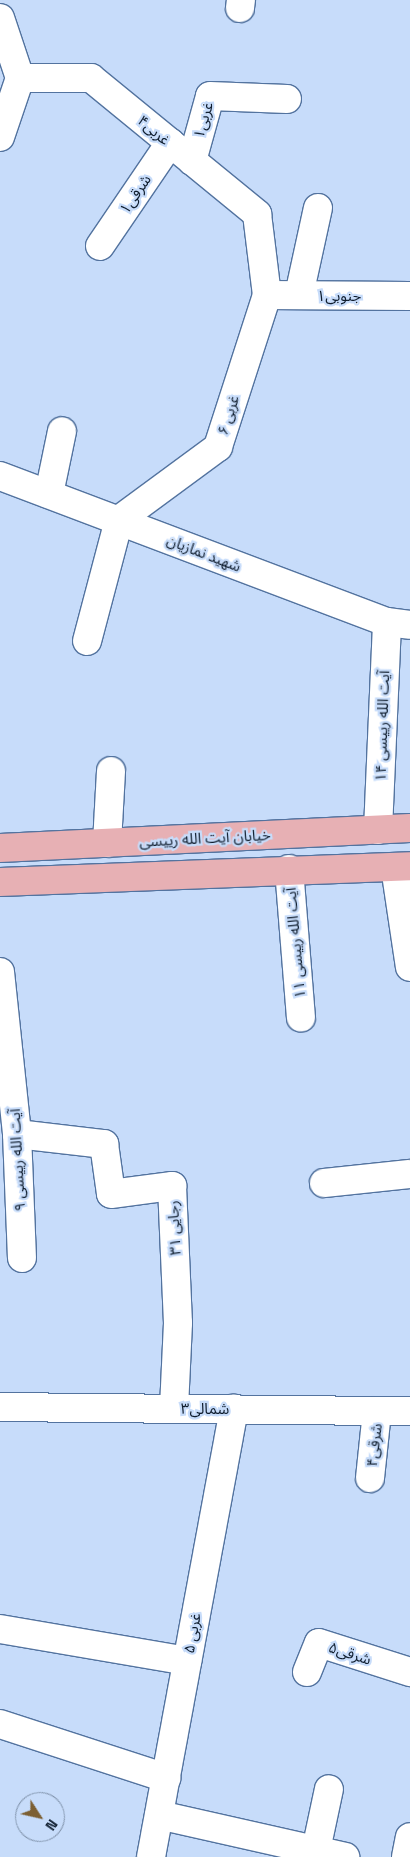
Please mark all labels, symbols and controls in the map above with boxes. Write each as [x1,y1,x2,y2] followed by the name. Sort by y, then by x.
[189,100,217,140] street label: غربی۱
[134,111,174,149] street label: غربی۴
[115,171,155,217] street label: شرقی۱
[317,287,361,305] street label: جنوبی۱
[213,393,243,437] street label: غربی ۶
[164,531,244,575] street label: شهید نمازیان
[371,670,393,782] street label: آیت الله رییسی ۱۴
[139,826,271,850] street label: خیابان آیت الله رییسی
[281,887,309,999] street label: آیت الله رییسی ۱۱
[5,1108,29,1212] street label: آیت الله رییسی ۹
[164,1200,184,1256] street label: رجایی ۳۱
[181,1400,229,1418] street label: شمالی۳
[362,1422,386,1468] street label: شرقی۴
[180,1611,204,1655] street label: غربی ۵
[326,1638,374,1668] street label: شرقی۵
[15,1792,65,1842] north arrow
[41,1816,62,1834] text: N

